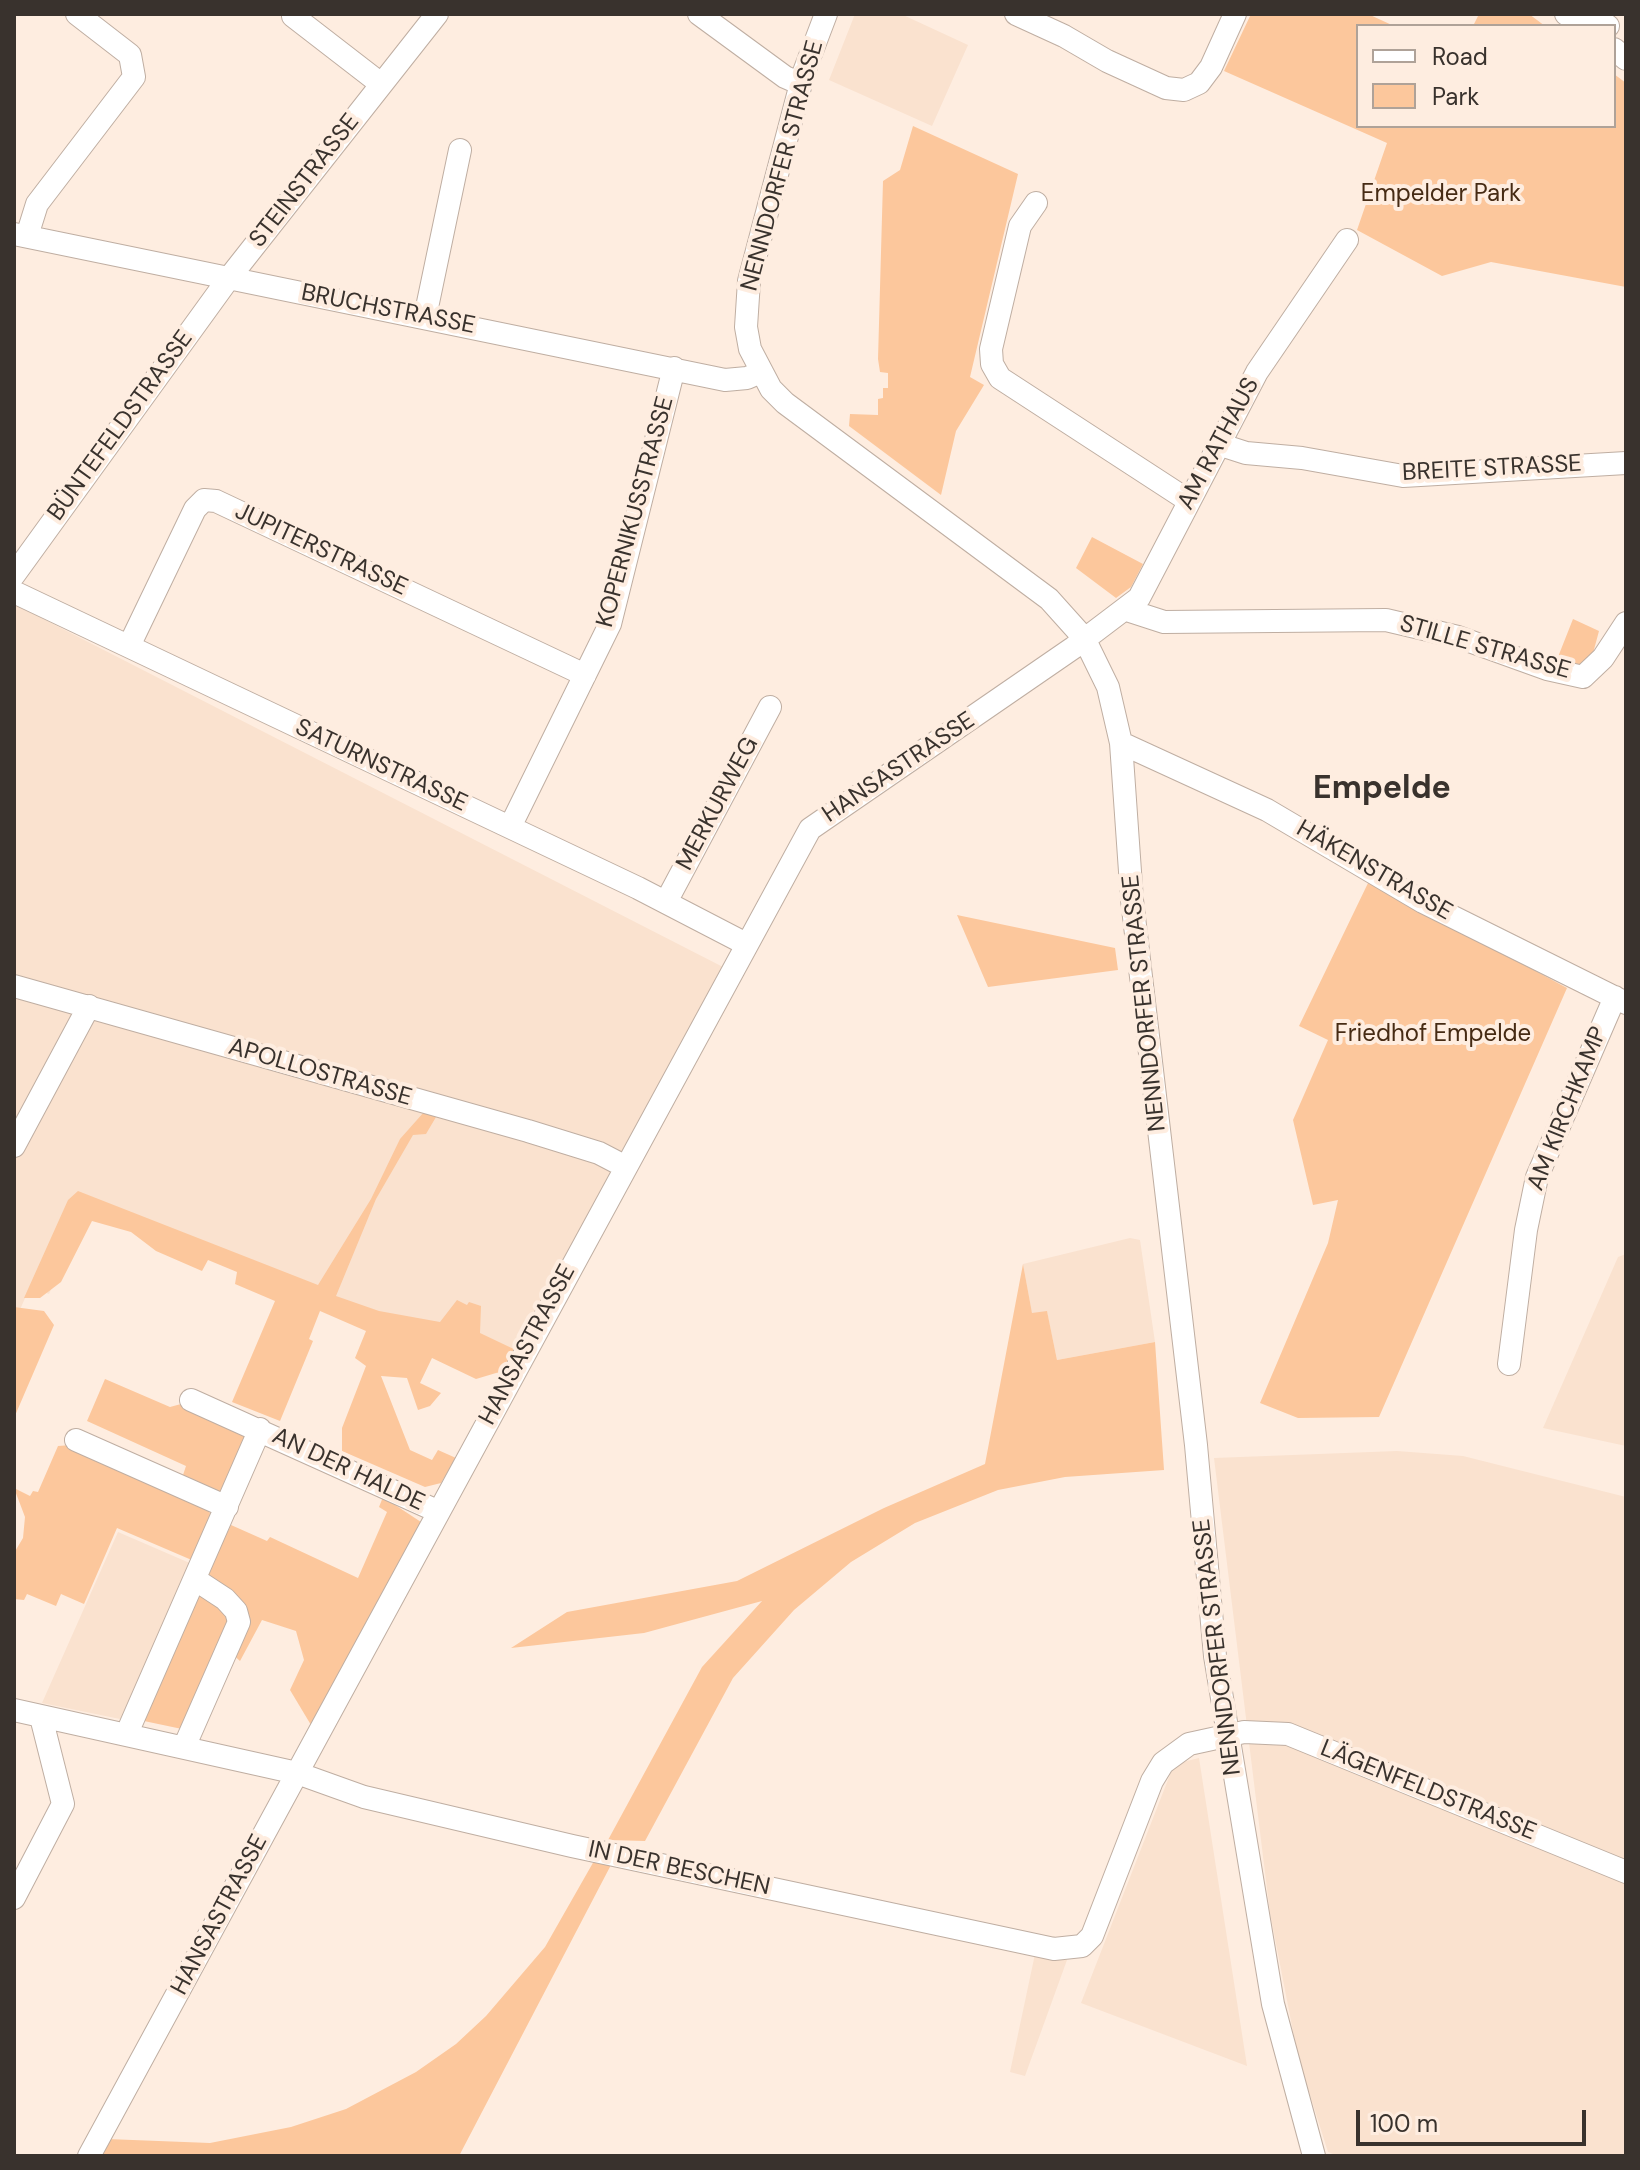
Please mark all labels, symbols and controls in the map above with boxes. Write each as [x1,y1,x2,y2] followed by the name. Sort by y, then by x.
[1356,24,1616,128] legend
[736,38,830,294] street label: NENNDORFER STRASSE
[1432,41,1488,72] text: Road
[1432,81,1479,112] text: Park
[244,109,366,253] street label: STEINSTRASSE
[1361,181,1521,209] park label: Empelder Park
[299,279,477,341] street label: BRUCHSTRASSE
[42,325,200,527] street label: BÜNTEFELDSTRASSE
[1172,373,1266,515] street label: AM RATHAUS
[591,393,681,631] street label: KOPERNIKUSSTRASSE
[1401,450,1583,488] street label: BREITE STRASSE
[230,497,412,603] street label: JUPITERSTRASSE
[1396,610,1574,686] street label: STILLE STRASSE
[817,706,981,830] street label: HANSASTRASSE
[290,714,472,818] street label: SATURNSTRASSE
[671,733,765,875] street label: MERKURWEG
[1313,771,1451,809] district label: Empelde
[1291,815,1457,927] street label: HÄKENSTRASSE
[1117,873,1173,1133] street label: NENNDORFER STRASSE
[1335,1021,1531,1049] park label: Friedhof Empelde
[1522,1023,1614,1195] street label: AM KIRCHKAMP
[225,1033,415,1113] street label: APOLLOSTRASSE
[474,1260,582,1430] street label: HANSASTRASSE
[267,1422,429,1518] street label: AN DER HALDE
[1188,1517,1248,1777] street label: NENNDORFER STRASSE
[1316,1735,1540,1847] street label: LÄGENFELDSTRASSE
[166,1830,274,2000] street label: HANSASTRASSE
[586,1836,772,1902] street label: IN DER BESCHEN
[1360,2094,1590,2144] scale bar
[1370,2108,1438,2139] text: 100 m

